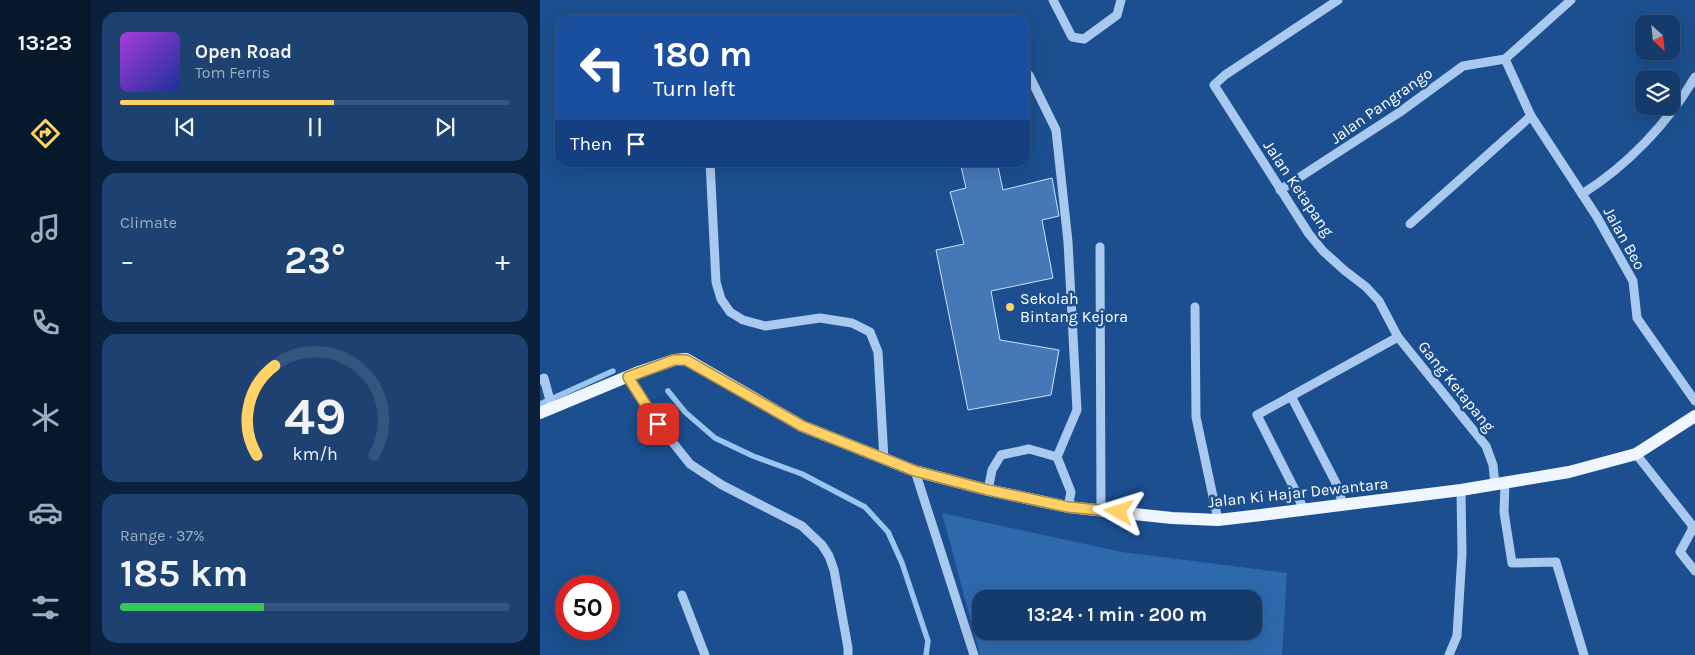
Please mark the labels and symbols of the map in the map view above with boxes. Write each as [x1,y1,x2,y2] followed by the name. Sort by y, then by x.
[1635,15,1680,60] north arrow
[1327,63,1436,148] street label: Jalan Pangrango
[1259,137,1338,240] street label: Jalan Ketapang
[1600,203,1650,273] street label: Jalan Beo
[1020,289,1128,326] place label: Sekolah Bintang Kejora
[1004,301,1016,313] marker: Sekolah Bintang Kejora
[1414,337,1499,436] street label: Gang Ketapang
[637,403,679,445] pin
[1207,474,1389,511] street label: Jalan Ki Hajar Dewantara
[1092,485,1144,537] position arrow
[555,575,620,640] speed limit sign: 50

